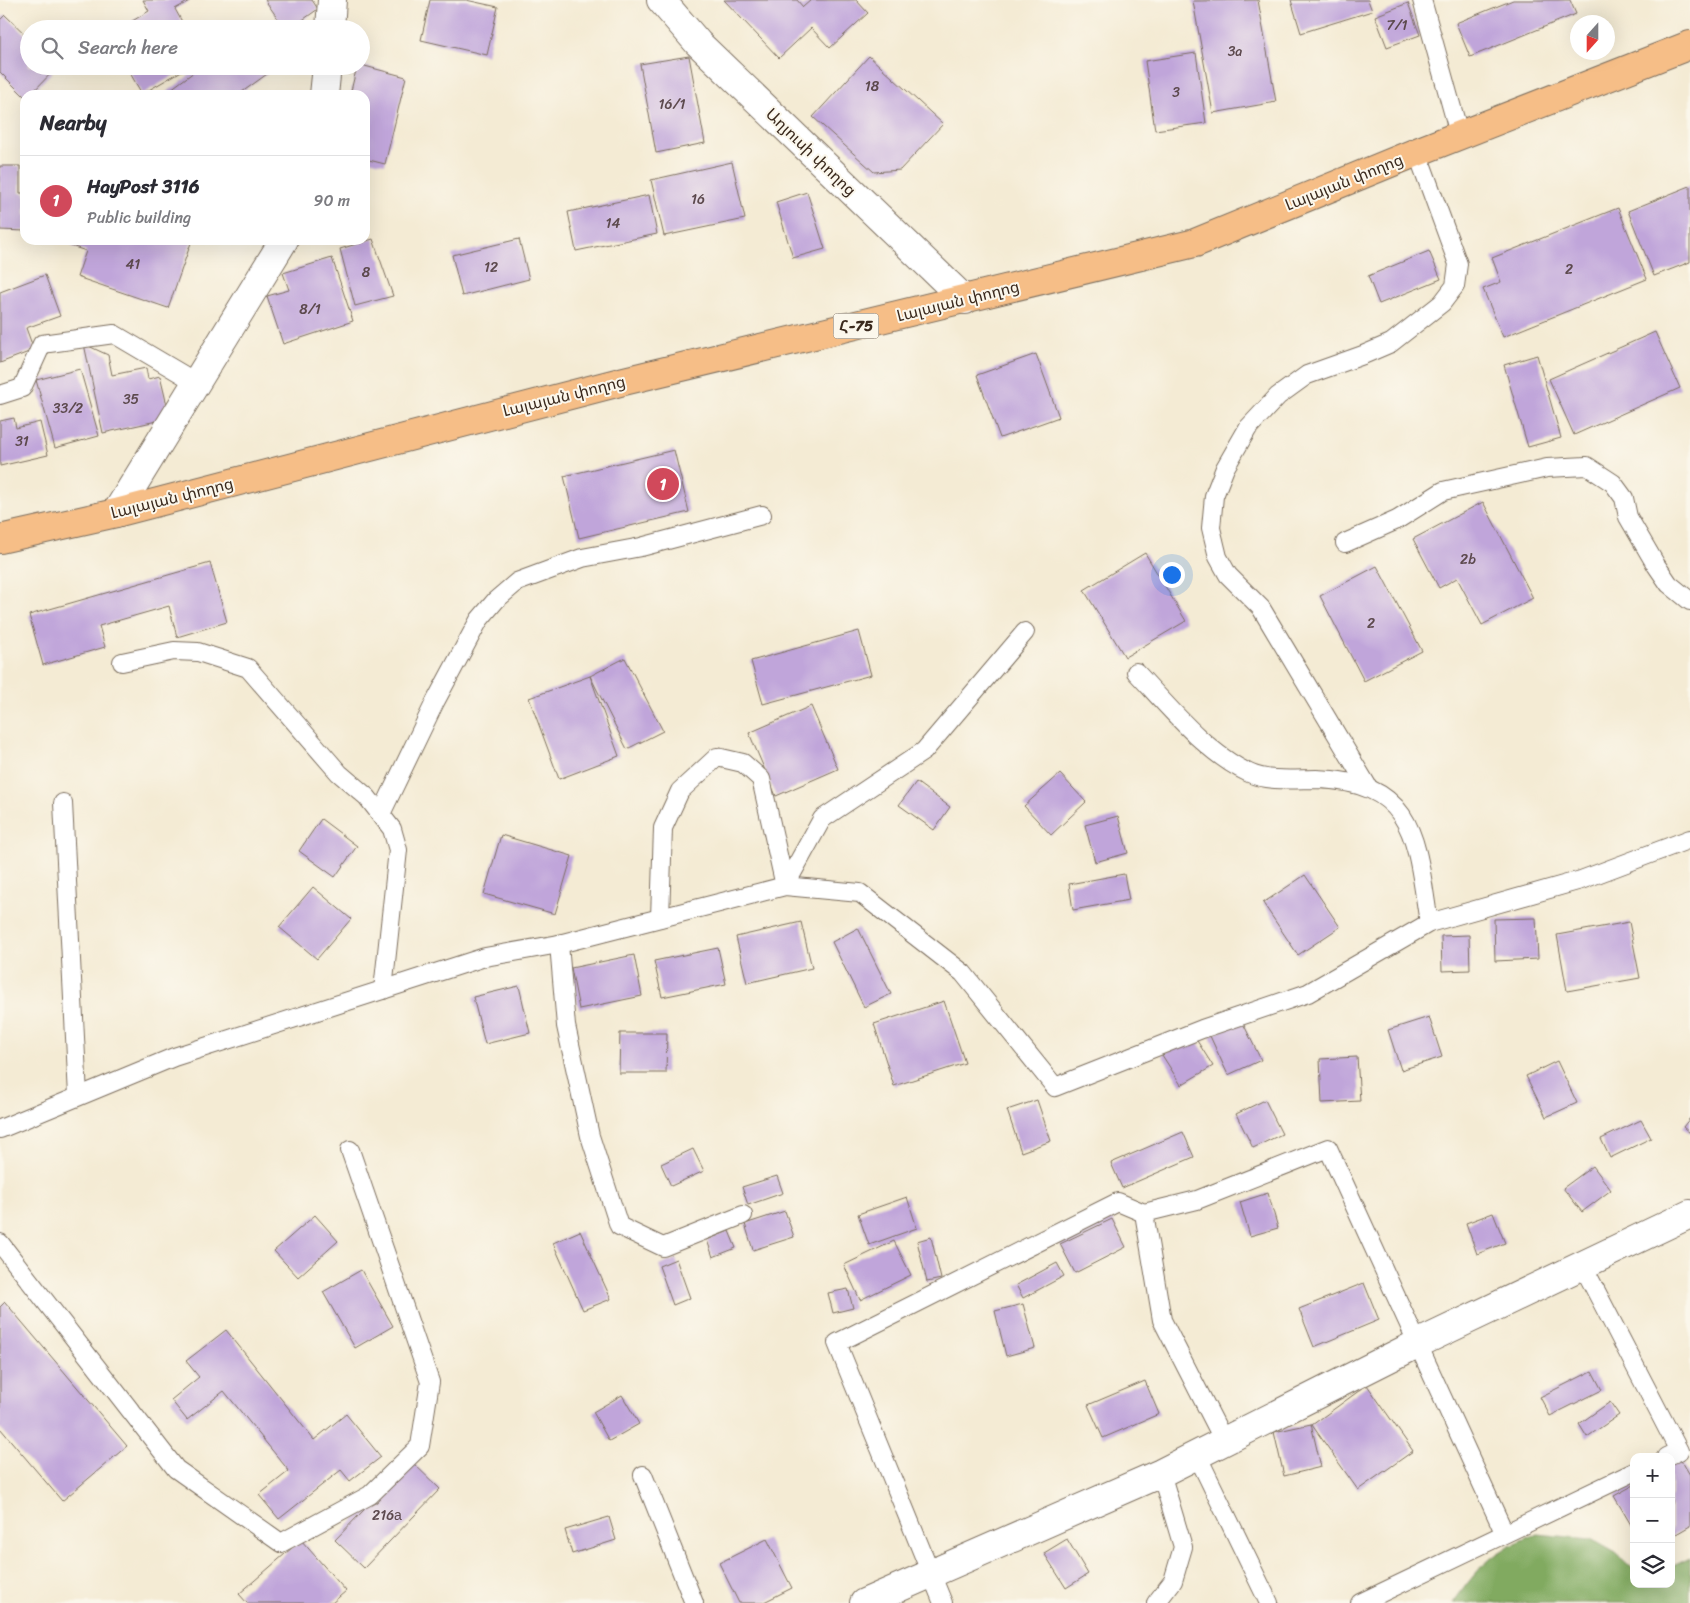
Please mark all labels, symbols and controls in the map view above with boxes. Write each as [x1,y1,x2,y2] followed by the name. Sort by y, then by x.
[1387,13,1407,38] house number: 7/1
[1570,15,1615,60] north arrow
[20,20,370,75] search box
[78,31,178,64] text: Search here
[38,34,66,62] icon: search
[1228,39,1242,64] house number: 3a
[865,74,880,99] house number: 18
[1172,80,1180,105] house number: 3
[659,92,685,117] house number: 16/1
[758,101,864,203] street label: Աղյուսի փողոց
[40,104,106,142] text: Nearby
[1280,145,1408,219] street label: Լալայան փողոց
[87,170,200,203] text: HayPost 3116
[53,186,59,215] text: 1
[314,186,350,215] text: 90 m
[691,187,705,212] house number: 16
[87,203,191,232] text: Public building
[606,211,621,236] house number: 14
[126,252,140,277] house number: 41
[484,255,498,280] house number: 12
[1565,257,1573,282] house number: 2
[362,260,371,285] house number: 8
[893,272,1023,330] street label: Լալայան փողոց
[299,297,321,322] house number: 8/1
[834,314,878,338] road number: Հ-75
[499,367,629,425] street label: Լալայան փողոց
[123,387,140,412] house number: 35
[53,396,83,421] house number: 33/2
[15,429,29,454] house number: 31
[647,465,679,503] pin: 1
[107,469,237,527] street label: Լալայան փողոց
[1460,547,1476,572] house number: 2b
[1159,562,1185,588] your location
[1367,611,1375,636] house number: 2
[1630,1453,1675,1588] map controls
[1630,1453,1675,1498] button: +
[1630,1498,1675,1543] button: −
[372,1503,402,1528] house number: 216а
[1630,1543,1675,1588] button: layers

